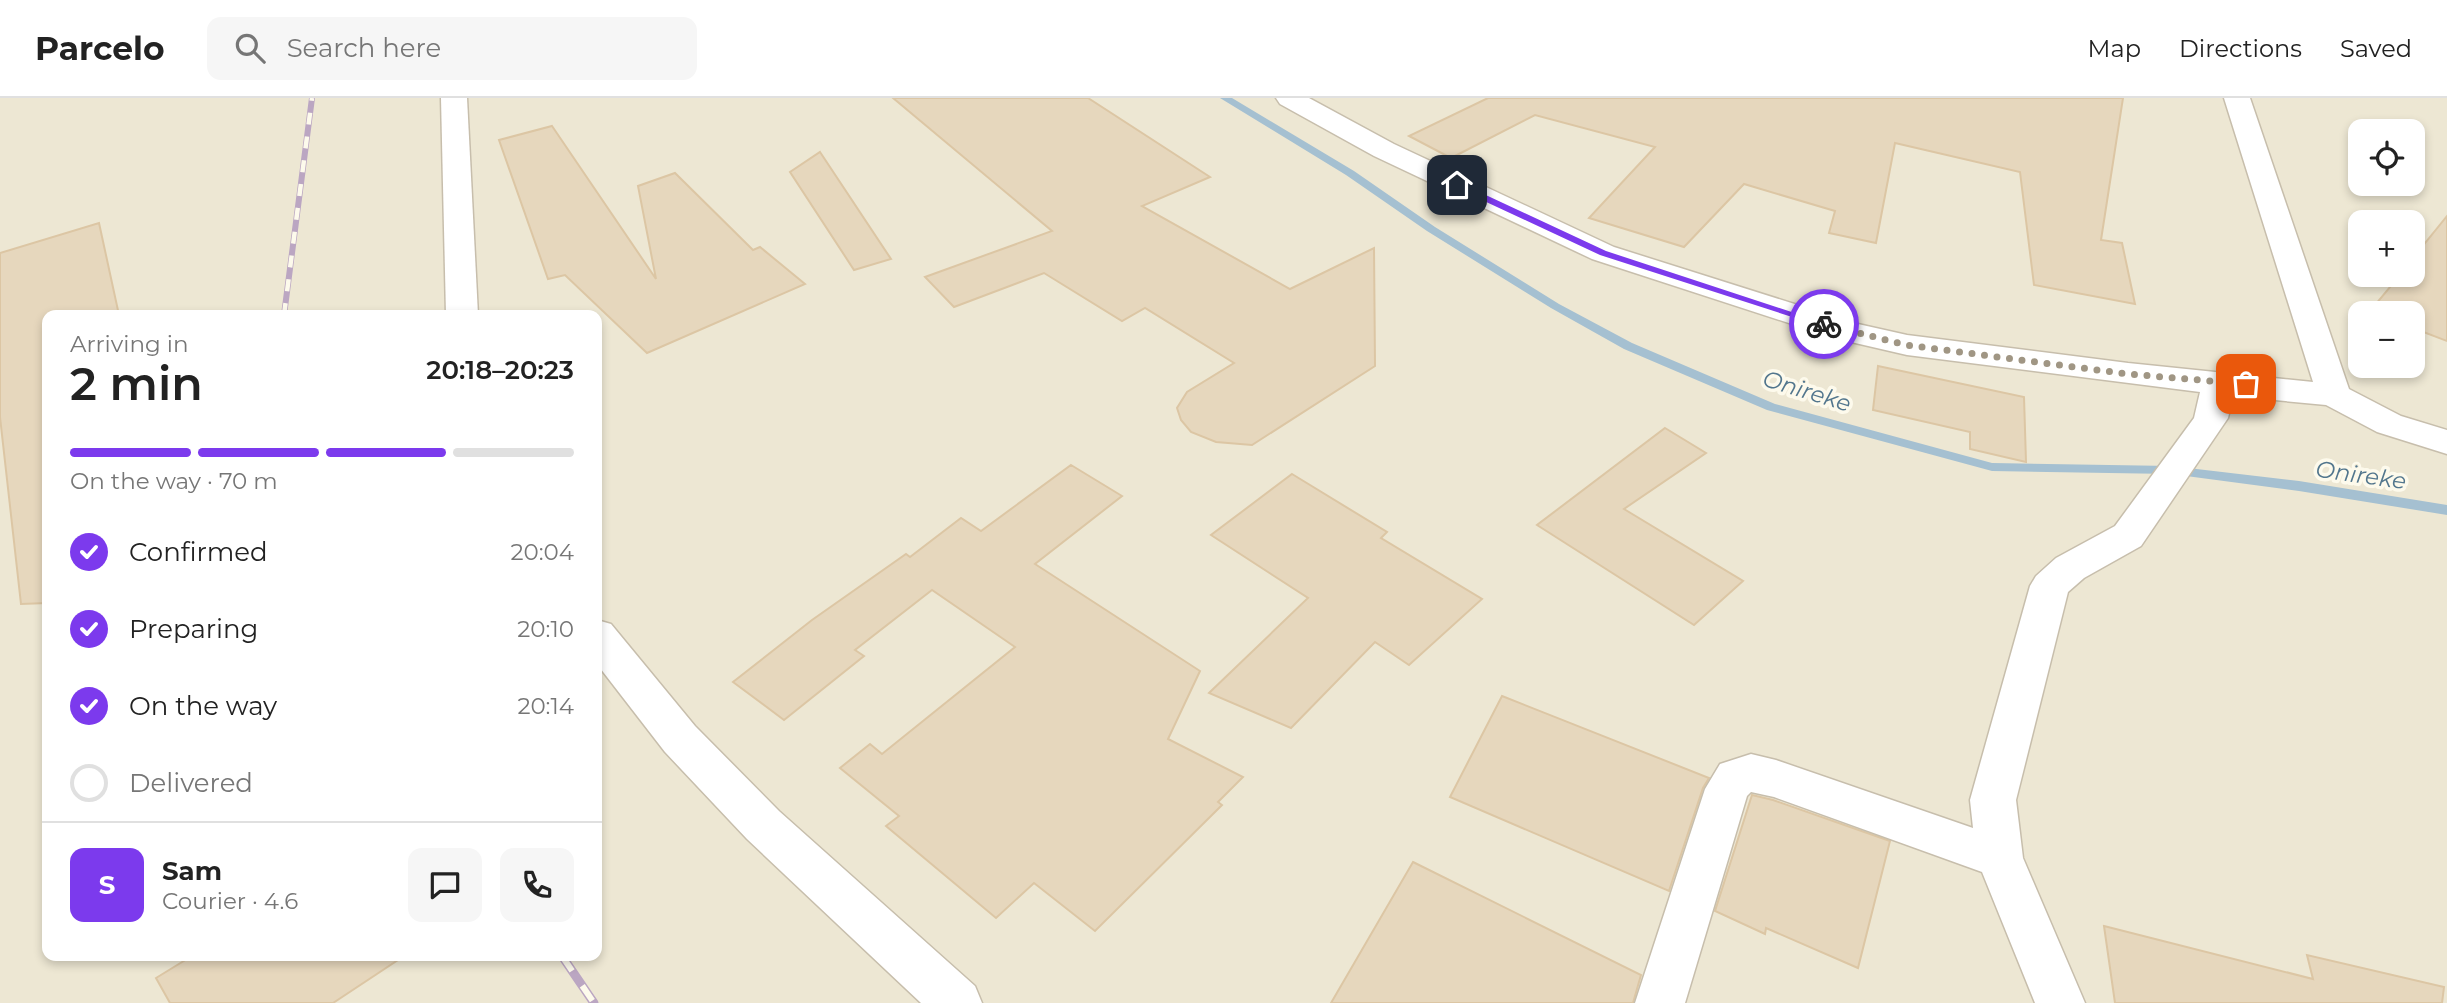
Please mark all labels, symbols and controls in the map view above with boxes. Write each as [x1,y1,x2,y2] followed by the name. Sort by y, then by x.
[207,17,697,80] search box
[35,28,165,68] text: Parcelo
[231,29,269,67] icon: search
[287,32,441,64] text: Search here
[2088,34,2141,63] text: Map
[2179,34,2302,63] text: Directions
[2340,34,2412,63] text: Saved
[2348,119,2425,378] map controls
[2348,119,2425,196] button: locate
[1427,155,1487,215] pin
[1438,166,1476,204] icon: home
[2348,210,2425,287] button: +
[1789,289,1859,359] courier
[2348,301,2425,378] button: −
[1805,305,1843,343] icon: bike
[70,330,189,358] text: Arriving in
[426,354,574,386] text: 20:18–20:23
[2216,354,2276,414] pin
[70,355,203,412] text: 2 min
[1759,364,1855,418] water label: Onireke
[2227,365,2265,403] icon: bag
[2314,455,2408,495] water label: Onireke
[70,467,278,495] text: On the way · 70 m
[70,533,108,571] icon: check
[129,536,268,568] text: Confirmed
[510,538,574,566] text: 20:04
[70,610,108,648] icon: check
[129,613,258,645] text: Preparing
[517,615,574,643] text: 20:10
[70,687,108,725] icon: check
[129,690,277,722] text: On the way
[517,692,574,720] text: 20:14
[129,767,253,799] text: Delivered
[408,848,482,922] button: chat
[500,848,574,922] button: phone
[162,855,222,887] text: Sam
[99,869,115,901] text: S
[162,887,298,915] text: Courier · 4.6

